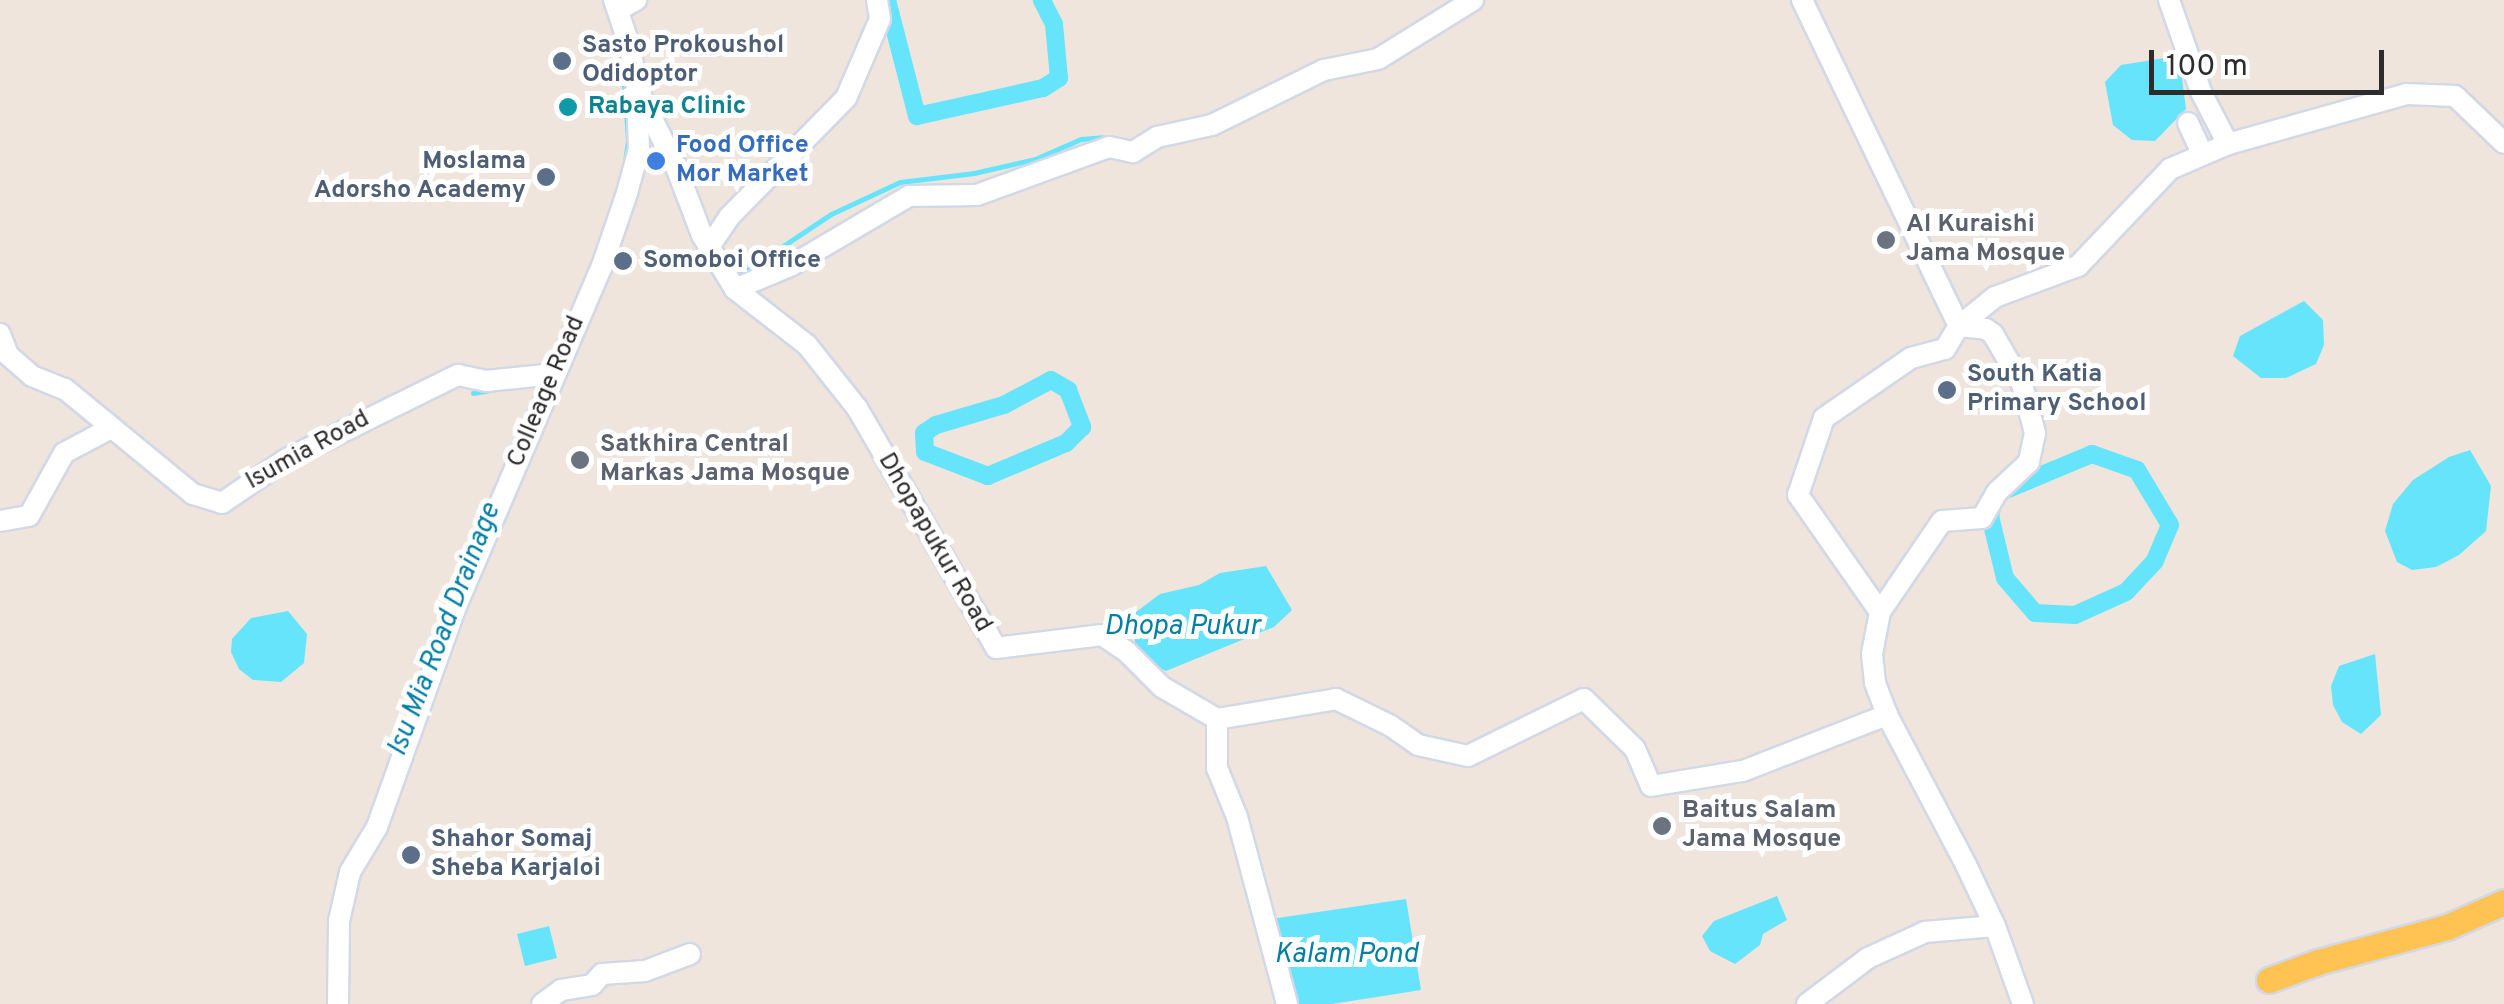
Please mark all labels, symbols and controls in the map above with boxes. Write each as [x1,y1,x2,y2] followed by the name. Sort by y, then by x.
[2154,30,2389,92] scale bar
[582,32,784,91] place label: Sasto Prokoushol Odidoptor
[2166,49,2248,86] text: 100 m
[551,50,573,72] marker: Sasto Prokoushol Odidoptor
[588,92,746,122] place label: Rabaya Clinic
[557,96,579,118] marker: Rabaya Clinic
[676,132,809,191] place label: Food Office Mor Market
[313,148,526,207] place label: Moslama Adorsho Academy
[645,150,667,172] marker: Food Office Mor Market
[535,166,557,188] marker: Moslama Adorsho Academy
[1906,211,2065,270] place label: Al Kuraishi Jama Mosque
[1875,229,1897,251] marker: Al Kuraishi Jama Mosque
[643,246,821,276] place label: Somoboi Office
[612,250,634,272] marker: Somoboi Office
[502,312,592,472] street label: Colleage Road
[1967,361,2146,420] place label: South Katia Primary School
[1936,379,1958,401] marker: South Katia Primary School
[241,405,375,497] street label: Isumia Road
[600,431,850,490] place label: Satkhira Central Markas Jama Mosque
[870,448,998,638] street label: Dhopapukur Road
[569,449,591,471] marker: Satkhira Central Markas Jama Mosque
[381,499,509,761] water label: Isu Mia Road Drainage
[1104,610,1260,644] water label: Dhopa Pukur
[1682,797,1841,856] place label: Baitus Salam Jama Mosque
[1651,815,1673,837] marker: Baitus Salam Jama Mosque
[431,826,601,885] place label: Shahor Somaj Sheba Karjaloi
[400,844,422,866] marker: Shahor Somaj Sheba Karjaloi
[1274,938,1418,972] water label: Kalam Pond

